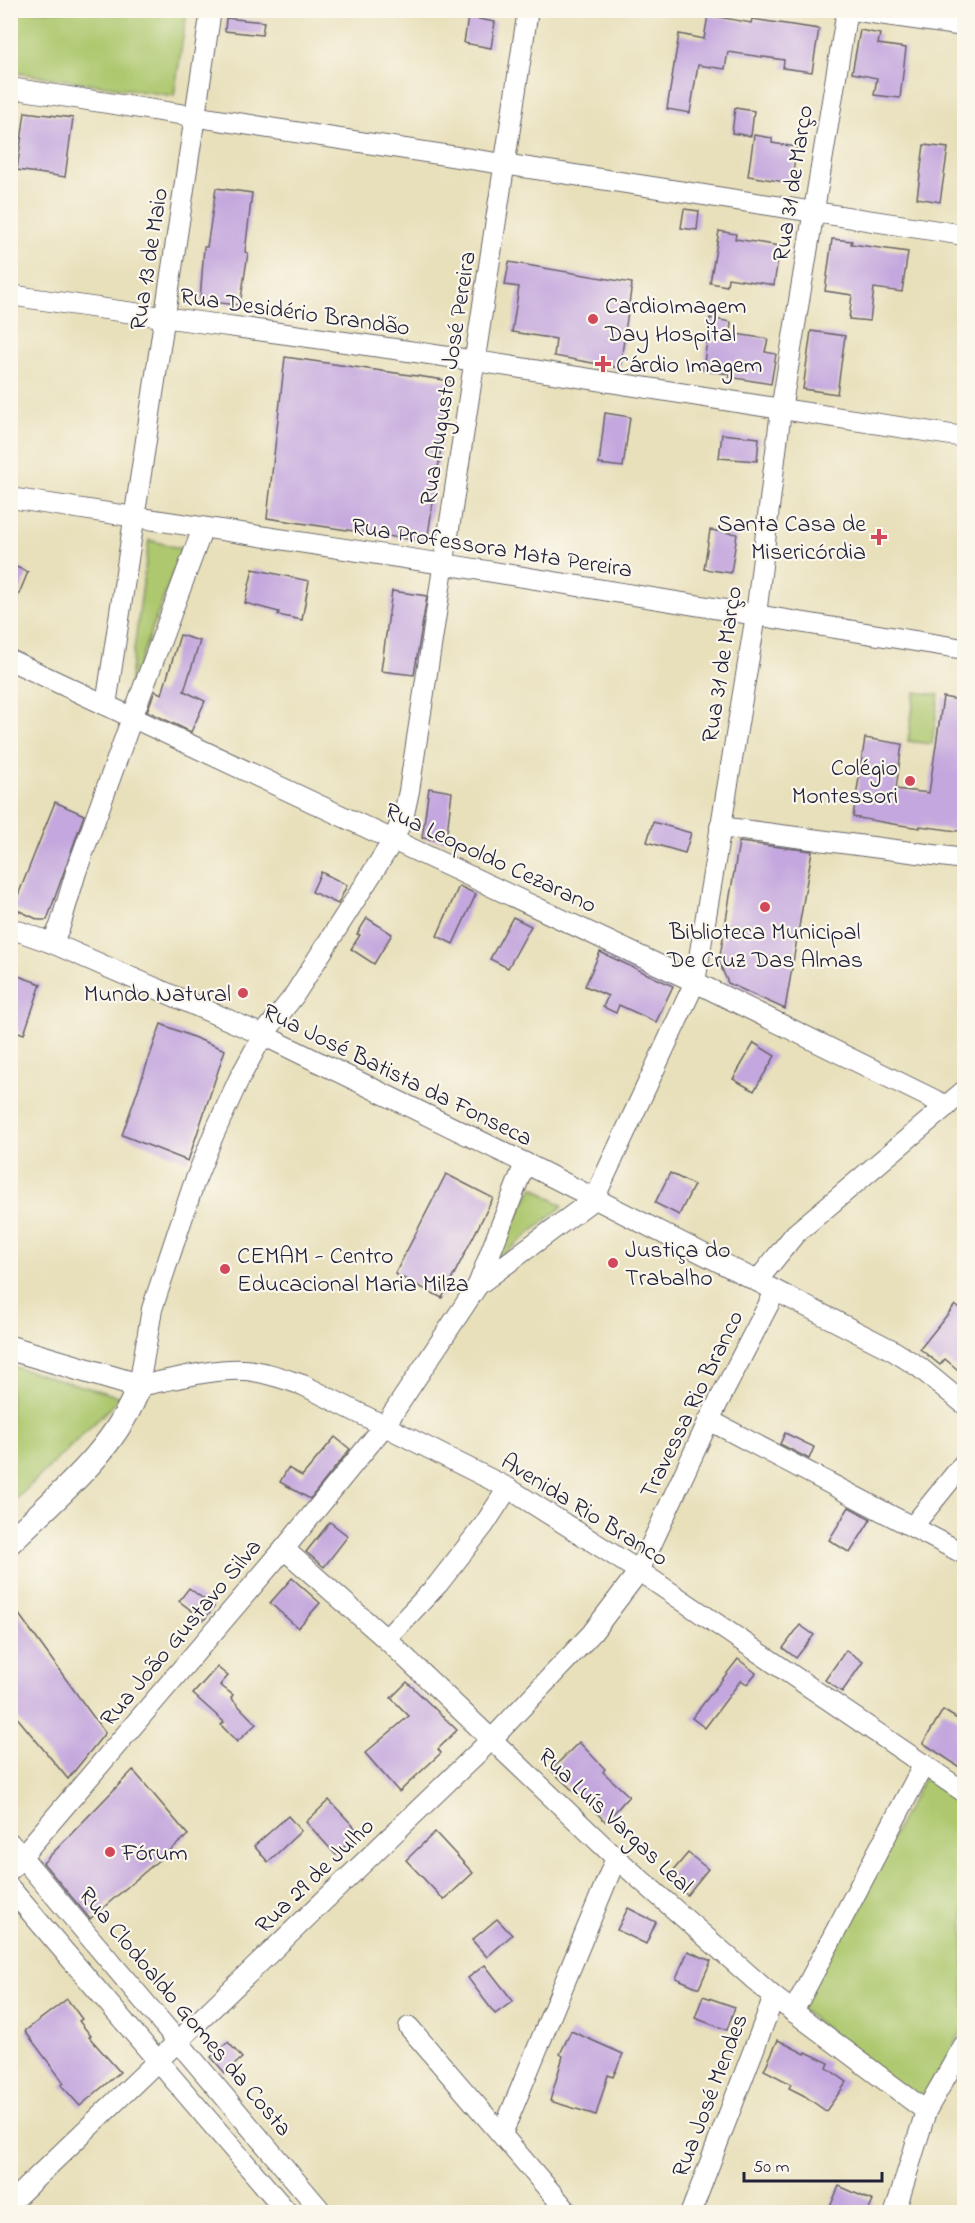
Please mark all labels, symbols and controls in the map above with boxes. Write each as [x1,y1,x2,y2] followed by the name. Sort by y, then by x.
[765,103,824,264] street label: Rua 31 de Março
[122,186,179,333] street label: Rua 13 de Maio
[412,249,487,508] street label: Rua Augusto José Pereira
[177,280,412,347] street label: Rua Desidério Brandão
[604,290,746,354] place label: CardioImagem Day Hospital
[586,312,600,326] marker: CardioImagem Day Hospital
[616,349,762,384] place label: Cárdio Imagem
[594,355,612,373] marker: Cárdio Imagem
[717,508,866,571] place label: Santa Casa de Misericórdia
[349,510,635,589] street label: Rua Professora Mata Pereira
[870,528,888,546] marker: Santa Casa de Misericórdia
[694,584,753,745] street label: Rua 31 de Março
[792,752,898,815] place label: Colégio Montessori
[903,774,917,788] marker: Colégio Montessori
[378,795,602,924] street label: Rua Leopoldo Cezarano
[758,900,772,914] marker: Biblioteca Municipal De Cruz Das Almas
[666,916,863,979] place label: Biblioteca Municipal De Cruz Das Almas
[84,978,231,1013] place label: Mundo Natural
[236,986,250,1000] marker: Mundo Natural
[256,996,538,1157] street label: Rua José Batista da Fonseca
[625,1234,731,1297] place label: Justiça do Trabalho
[237,1240,469,1303] place label: CEMAM - Centro Educacional Maria Milza
[606,1256,620,1270] marker: Justiça do Trabalho
[218,1262,232,1276] marker: CEMAM - Centro Educacional Maria Milza
[632,1305,754,1505] street label: Travessa Rio Branco
[493,1445,674,1577] street label: Avenida Rio Branco
[93,1532,271,1735] street label: Rua João Gustavo Silva
[529,1740,700,1903] street label: Rua Luís Vargas Leal
[248,1811,383,1943] street label: Rua 29 de Julho
[121,1837,188,1872] place label: Fórum
[103,1845,117,1859] marker: Fórum
[69,1880,299,2145] street label: Rua Clodoaldo Gomes da Costa
[664,2009,759,2183] street label: Rua José Mendes
[744,2145,882,2183] scale bar
[753,2155,790,2181] text: 50 m

